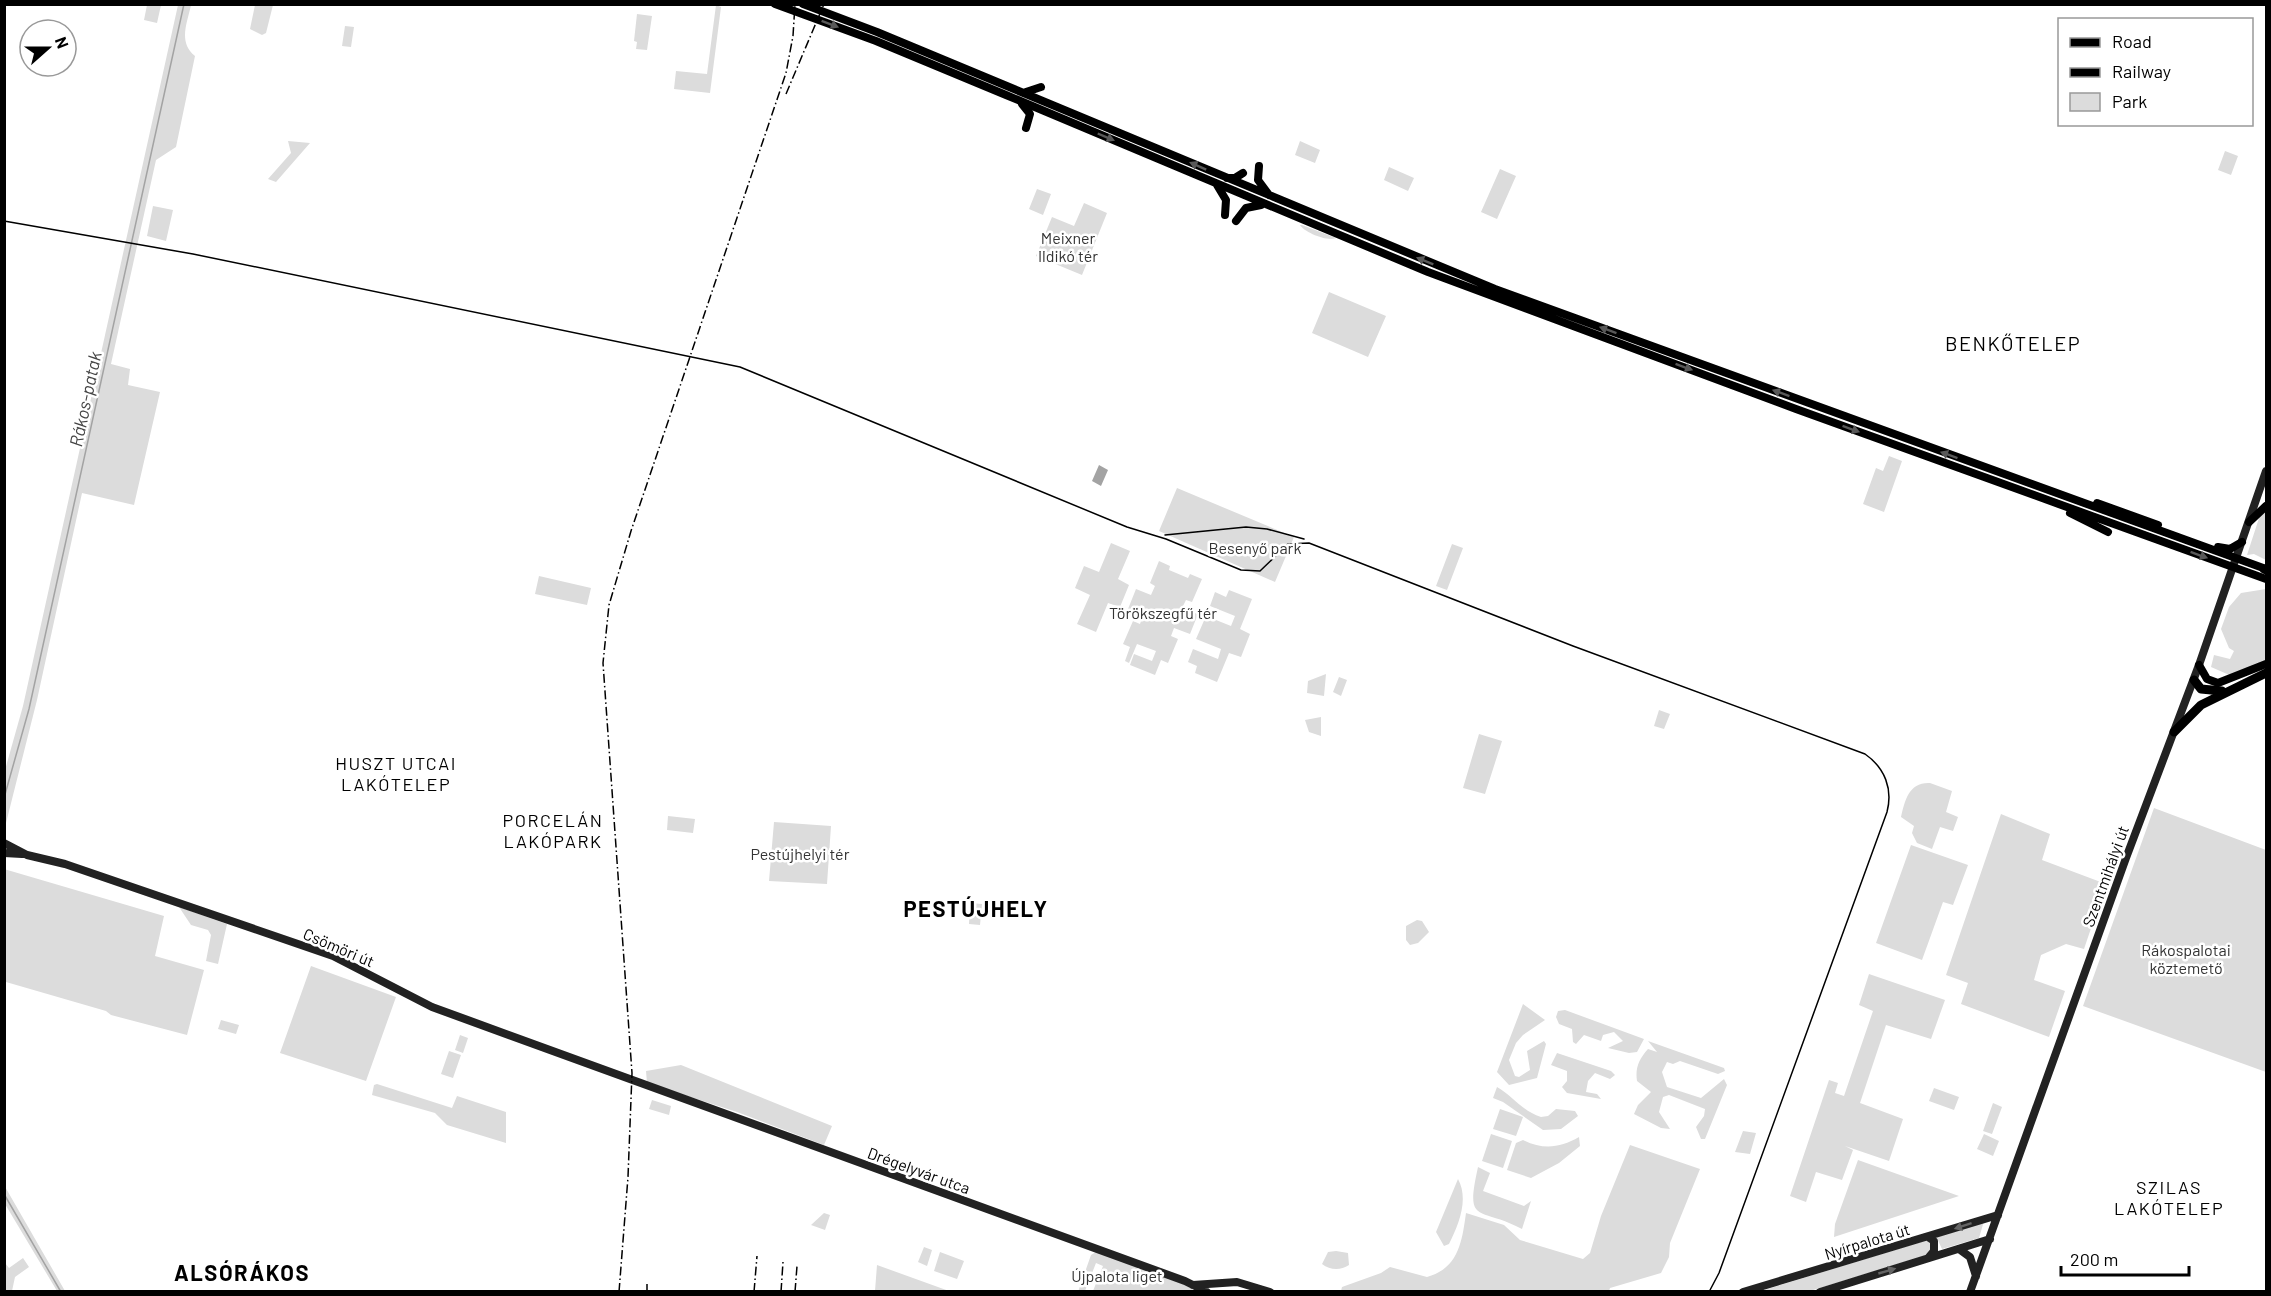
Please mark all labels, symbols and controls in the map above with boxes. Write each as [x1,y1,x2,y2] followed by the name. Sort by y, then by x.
[18,18,78,78] north arrow
[2058,18,2253,126] legend
[822,19,840,29] one-way arrow
[2112,30,2152,52] text: Road
[52,34,73,51] text: N
[2112,60,2171,82] text: Railway
[2112,90,2147,112] text: Park
[1098,133,1115,142] one-way arrow
[1189,161,1207,170] one-way arrow
[1038,228,1098,265] park label: Meixner Ildikó tér
[1416,255,1434,265] one-way arrow
[1598,324,1616,334] one-way arrow
[1945,331,2081,355] district label: BENKŐTELEP
[64,349,106,448] water label: Rákos-patak
[1675,363,1693,373] one-way arrow
[1772,388,1790,397] one-way arrow
[1842,424,1860,434] one-way arrow
[1940,449,1958,459] one-way arrow
[1209,538,1301,557] park label: Besenyő park
[2191,551,2209,561] one-way arrow
[1109,603,1217,622] park label: Törökszegfű tér
[335,752,457,795] district label: HUSZT UTCAI LAKÓTELEP
[503,809,603,852] district label: PORCELÁN LAKÓPARK
[2078,823,2132,929] street label: Szentmihályi út
[751,844,850,863] park label: Pestújhelyi tér
[903,895,1049,921] district label: PESTÚJHELY
[301,924,377,970] street label: Csömöri út
[2141,940,2231,977] park label: Rákospalotai köztemető
[865,1143,973,1197] street label: Drégelyvár utca
[2114,1176,2224,1219] district label: SZILAS LAKÓTELEP
[1822,1219,1912,1263] street label: Nyírpalota út
[1954,1222,1972,1231] one-way arrow
[2061,1239,2188,1277] scale bar
[2070,1248,2118,1270] text: 200 m
[174,1259,310,1285] district label: ALSÓRÁKOS
[1071,1266,1163,1285] park label: Újpalota liget
[1878,1266,1896,1275] one-way arrow

